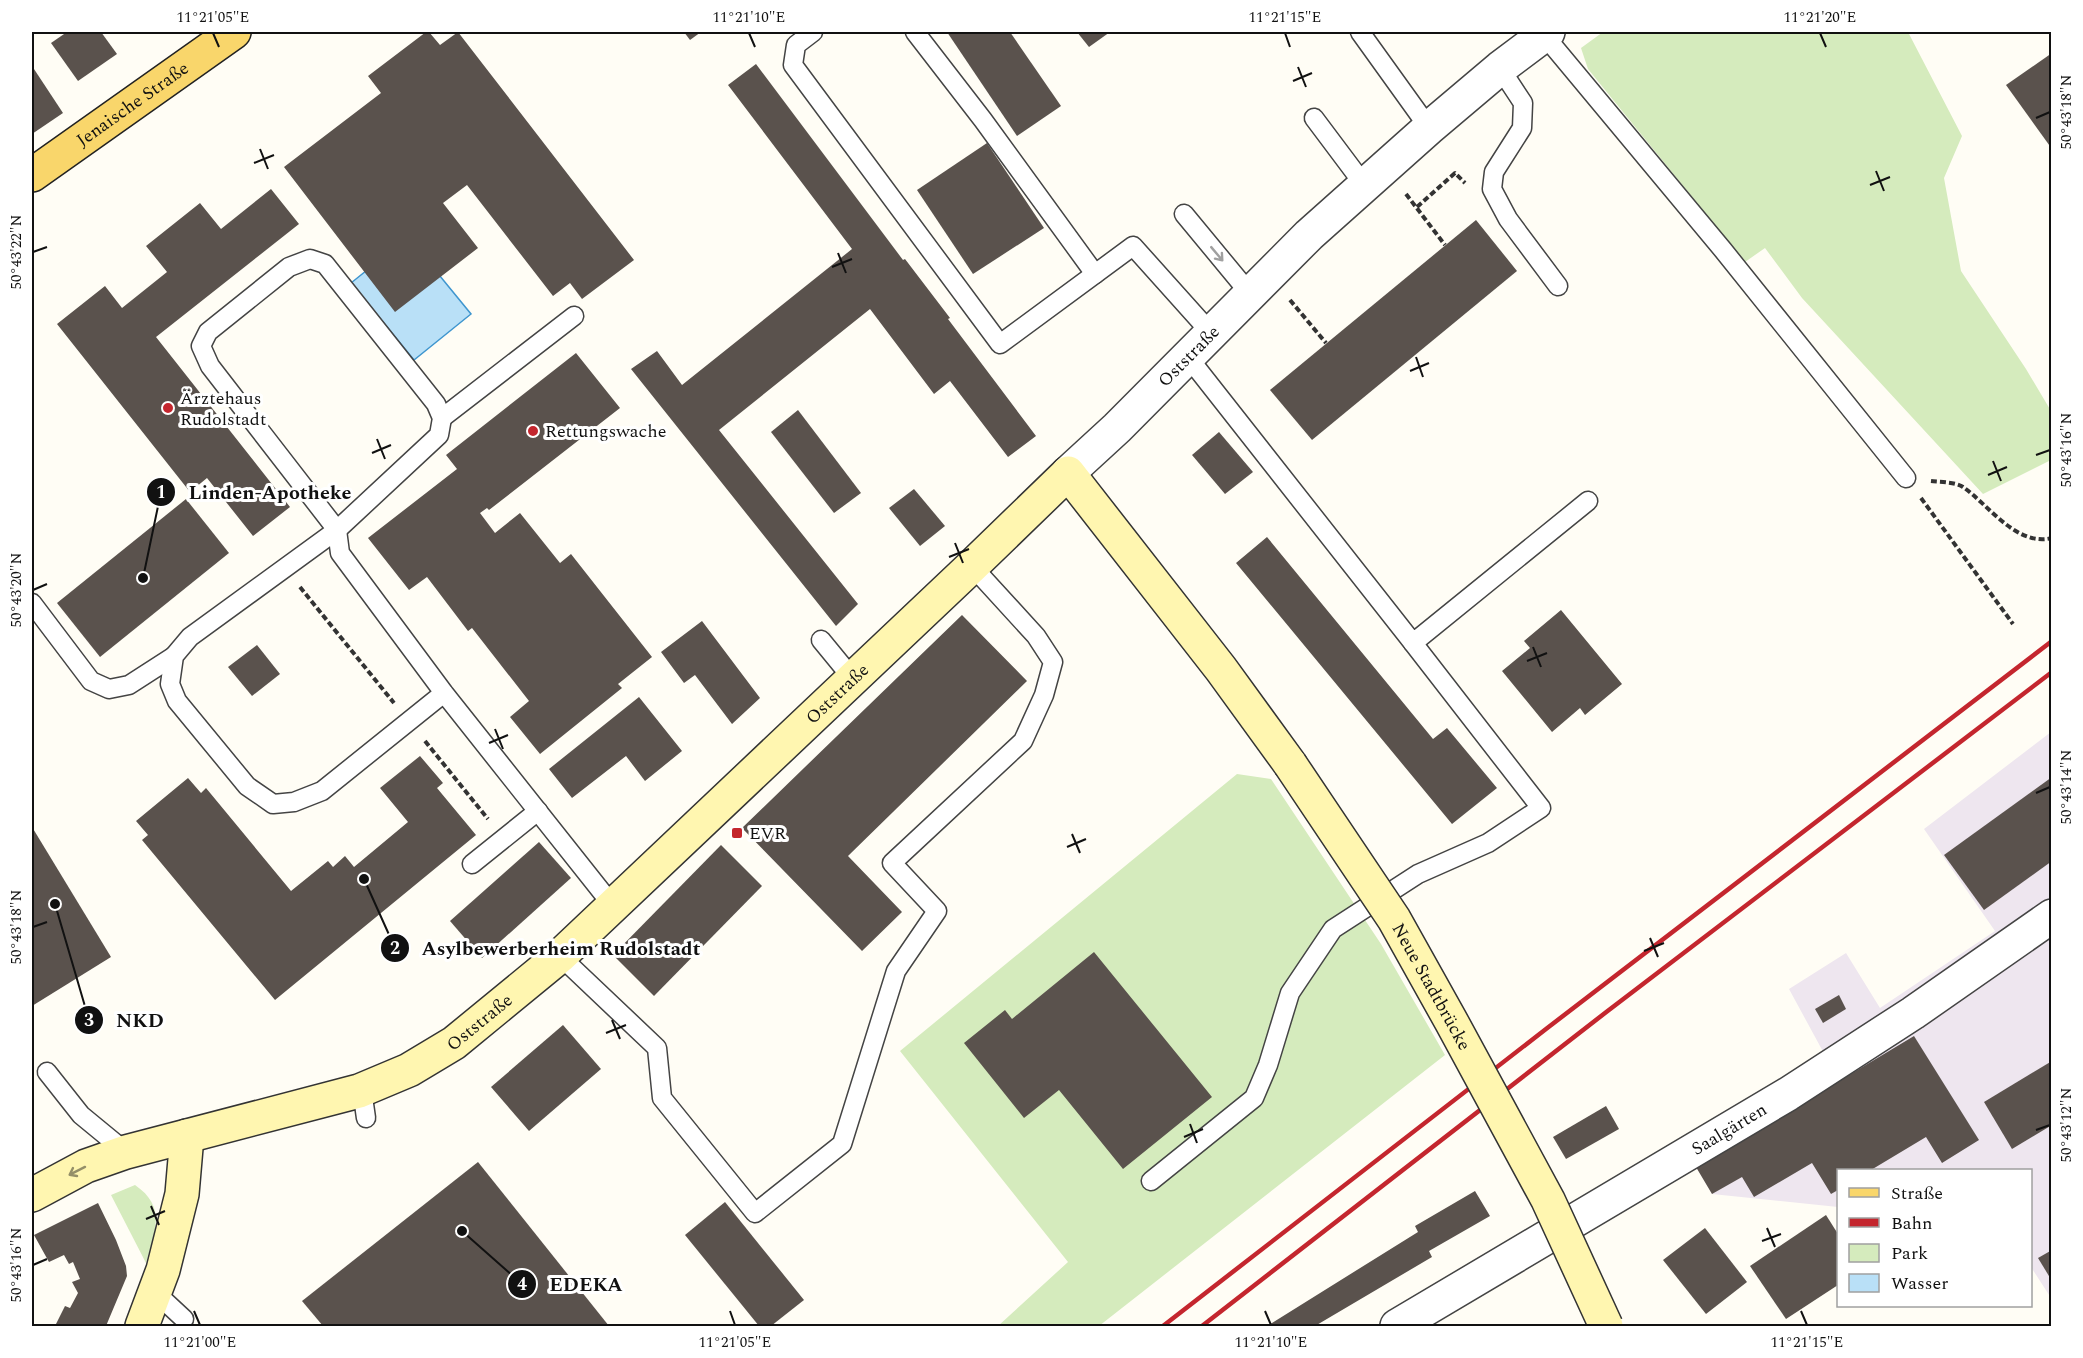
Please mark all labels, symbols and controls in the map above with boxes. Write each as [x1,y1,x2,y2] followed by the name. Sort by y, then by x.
[177,6,249,29] text: 11°21'05"E
[713,6,785,29] text: 11°21'10"E
[1249,6,1321,29] text: 11°21'15"E
[1784,6,1856,29] text: 11°21'20"E
[71,55,194,153] street label: Jenaische Straße
[2055,74,2078,150] text: 50°43'18"N
[5,214,28,290] text: 50°43'22"N
[1211,246,1224,262] one-way arrow
[1151,319,1226,393] street label: Oststraße
[180,385,266,433] place label: Ärztehaus Rudolstadt
[161,401,175,415] marker: Ärztehaus Rudolstadt
[2055,412,2078,488] text: 50°43'16"N
[545,418,666,445] place label: Rettungswache
[526,424,540,438] marker: Rettungswache
[146,473,363,511] callout: Linden-Apotheke
[189,478,352,508] text: Linden-Apotheke
[156,479,166,506] text: 1
[5,552,28,628] text: 50°43'20"N
[799,657,875,730] street label: Oststraße
[2055,749,2078,825] text: 50°43'14"N
[749,820,786,847] place label: EVR
[730,826,744,840] marker: EVR
[5,889,28,965] text: 50°43'18"N
[1385,918,1478,1055] street label: Neue Stadtbrücke
[380,929,713,967] callout: Asylbewerberheim Rudolstadt
[422,934,701,964] text: Asylbewerberheim Rudolstadt
[390,935,400,962] text: 2
[440,987,518,1058] street label: Oststraße
[74,1001,176,1039] callout: NKD
[116,1006,164,1036] text: NKD
[84,1007,94,1034] text: 3
[2055,1087,2078,1163] text: 50°43'12"N
[1686,1096,1772,1162] street label: Saalgärten
[69,1166,87,1177] one-way arrow
[1837,1169,2032,1307] legend
[1891,1180,1943,1207] text: Straße
[1891,1210,1933,1237] text: Bahn
[5,1227,28,1303] text: 50°43'16"N
[1891,1240,1928,1267] text: Park
[507,1265,634,1303] callout: EDEKA
[549,1270,623,1300] text: EDEKA
[1891,1270,1948,1297] text: Wasser
[517,1271,527,1298] text: 4
[164,1331,236,1354] text: 11°21'00"E
[699,1331,771,1354] text: 11°21'05"E
[1235,1331,1307,1354] text: 11°21'10"E
[1771,1331,1843,1354] text: 11°21'15"E

